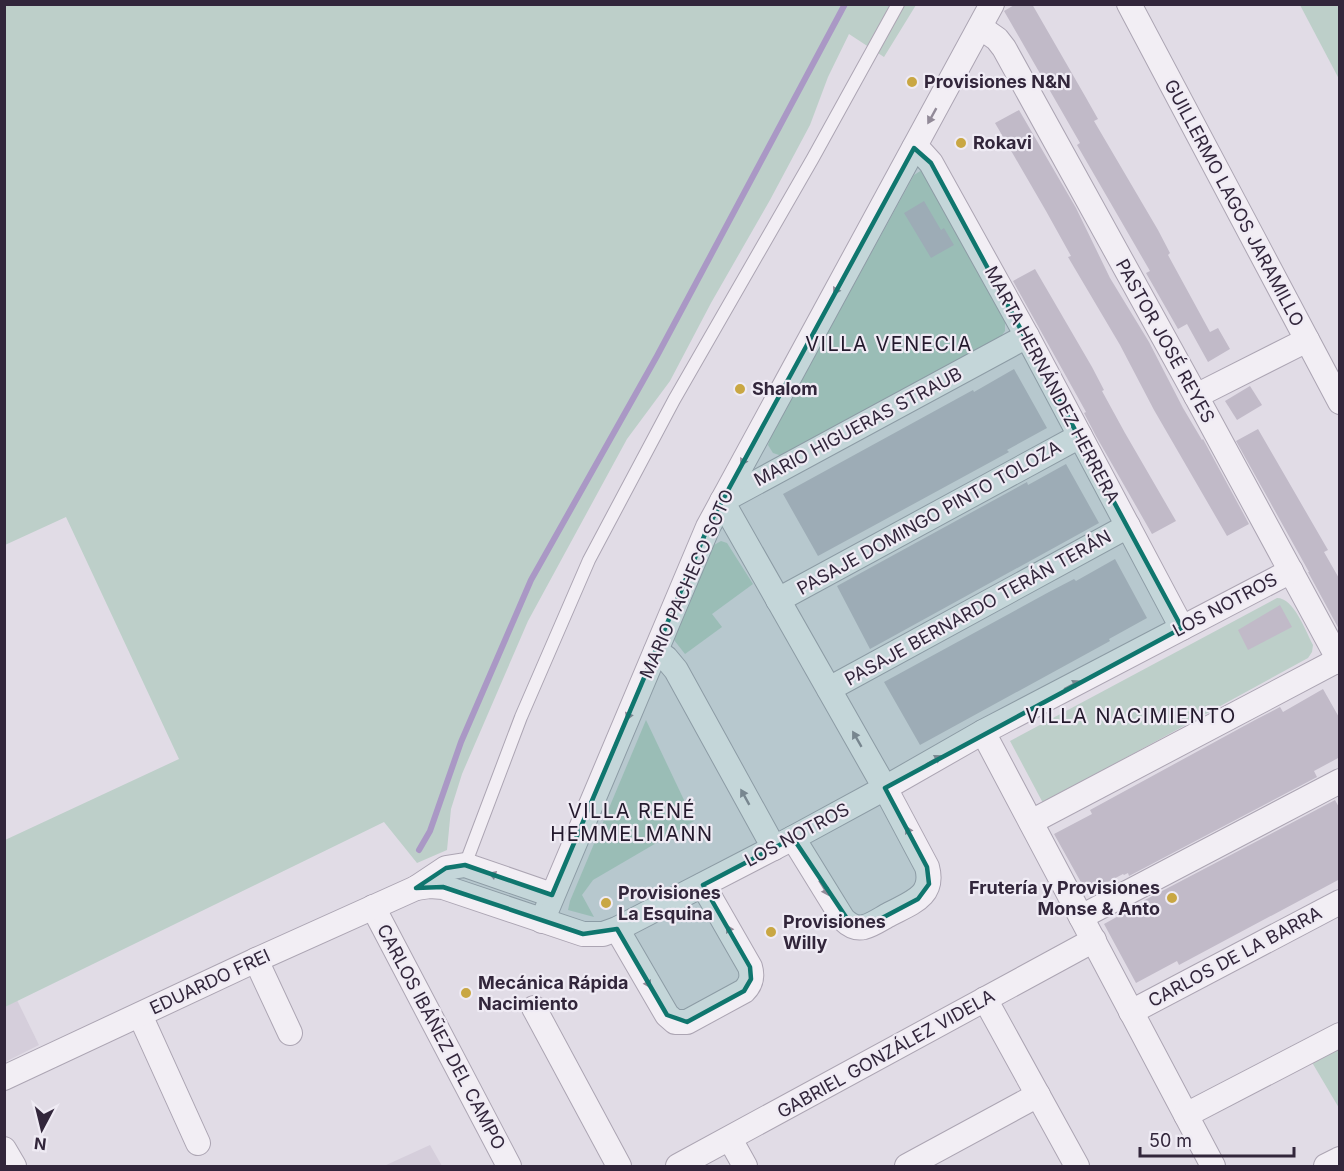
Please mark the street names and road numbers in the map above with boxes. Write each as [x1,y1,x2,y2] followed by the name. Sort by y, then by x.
[1160,76,1309,330] street label: GUILLERMO LAGOS JARAMILLO
[1112,255,1220,426] street label: PASTOR JOSÉ REYES
[981,262,1125,507] street label: MARTA HERNÁNDEZ HERRERA
[750,363,965,490] street label: MARIO HIGUERAS STRAUB
[793,436,1064,599] street label: PASAJE DOMINGO PINTO TOLOZA
[635,486,738,682] street label: MARIO PACHECO SOTO
[840,524,1115,690] street label: PASAJE BERNARDO TERÁN TERÁN
[1169,568,1281,641] street label: LOS NOTROS
[741,798,853,871] street label: LOS NOTROS
[1145,902,1325,1011] street label: CARLOS DE LA BARRA
[373,920,511,1153] street label: CARLOS IBÁÑEZ DEL CAMPO
[146,944,273,1019] street label: EDUARDO FREI
[773,984,998,1122] street label: GABRIEL GONZÁLEZ VIDELA

